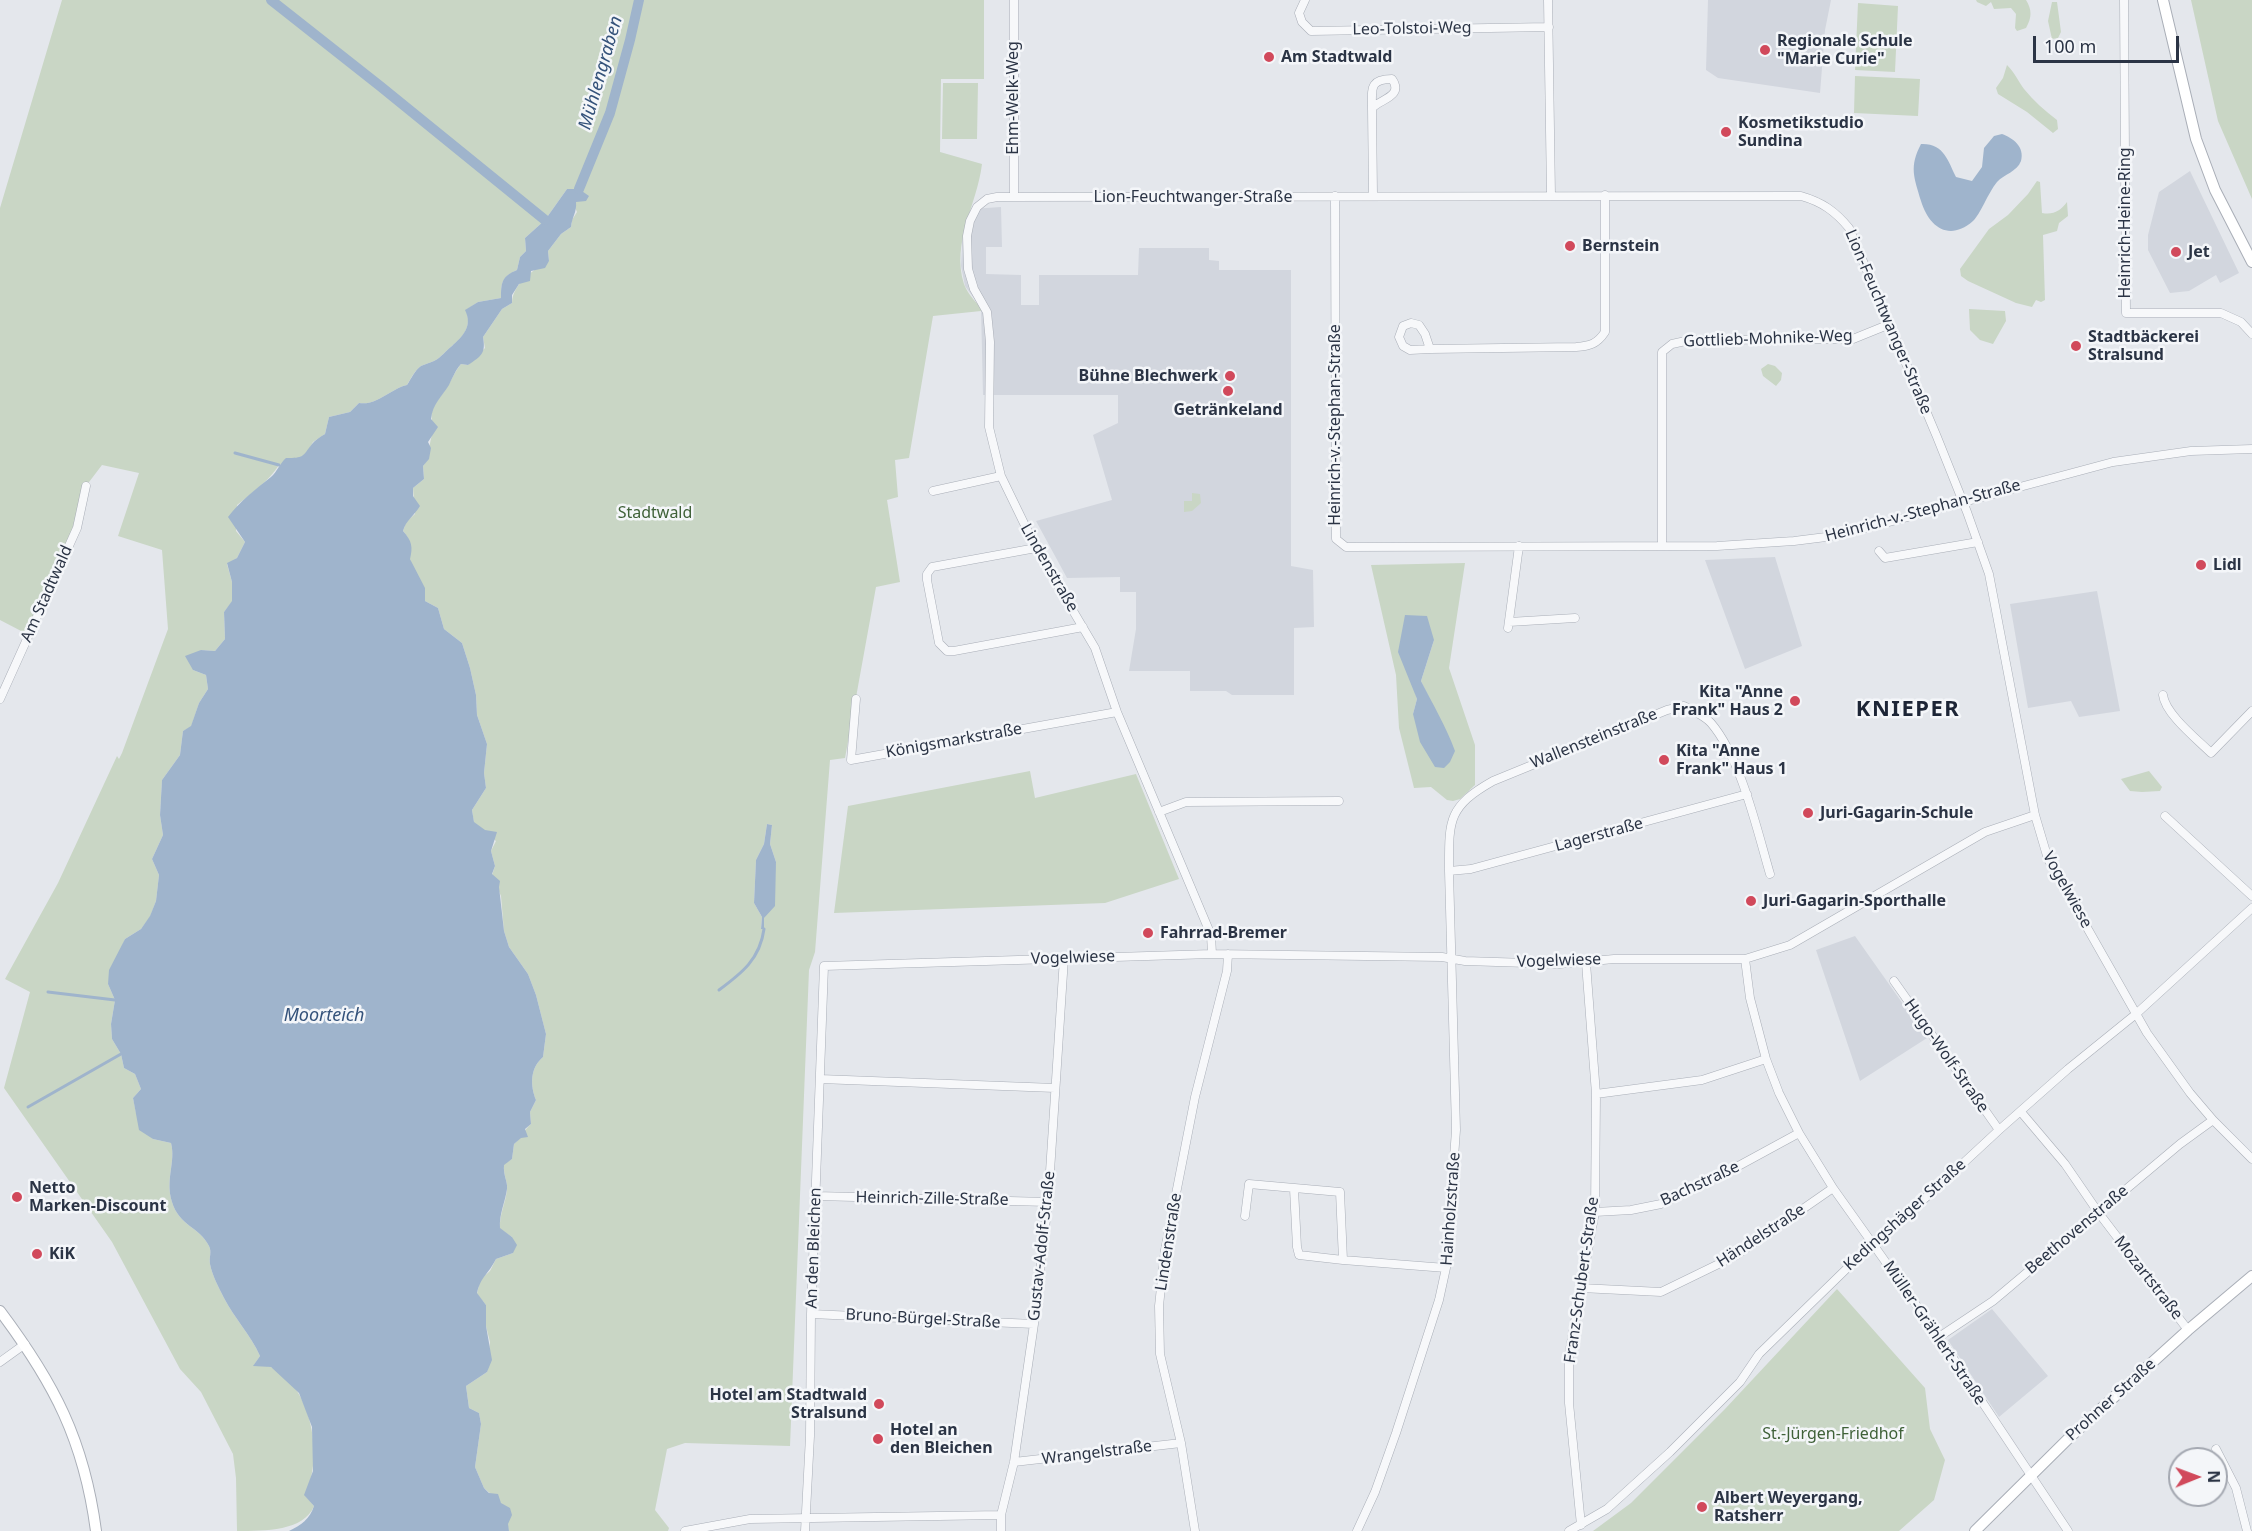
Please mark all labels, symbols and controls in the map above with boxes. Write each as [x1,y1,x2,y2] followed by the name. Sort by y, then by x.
[574,14,628,132] water label: Mühlengraben
[1352,18,1472,40] street label: Leo-Tolstoi-Weg
[2036,24,2182,62] scale bar
[1777,31,1913,69] place label: Regionale Schule "Marie Curie"
[2044,34,2096,58] text: 100 m
[1003,41,1023,155] street label: Ehm-Welk-Weg
[1758,43,1772,57] marker: Regionale Schule "Marie Curie"
[1281,47,1392,67] place label: Am Stadtwald
[1262,50,1276,64] marker: Am Stadtwald
[1738,113,1864,151] place label: Kosmetikstudio Sundina
[1719,125,1733,139] marker: Kosmetikstudio Sundina
[2115,147,2135,299] street label: Heinrich-Heine-Ring
[1094,187,1292,207] street label: Lion-Feuchtwanger-Straße
[1840,227,1936,417] street label: Lion-Feuchtwanger-Straße
[1582,236,1659,256] place label: Bernstein
[1563,239,1577,253] marker: Bernstein
[2188,242,2210,262] place label: Jet
[2169,245,2183,259] marker: Jet
[1325,324,1345,526] street label: Heinrich-v.-Stephan-Straße
[1683,326,1853,352] street label: Gottlieb-Mohnike-Weg
[2088,327,2199,365] place label: Stadtbäckerei Stralsund
[2069,339,2083,353] marker: Stadtbäckerei Stralsund
[1079,366,1218,386] place label: Bühne Blechwerk
[1223,369,1237,383] marker: Bühne Blechwerk
[1221,384,1235,398] marker: Getränkeland
[1173,400,1283,420] place label: Getränkeland
[1823,476,2023,546] street label: Heinrich-v.-Stephan-Straße
[618,503,692,523] park label: Stadtwald
[1016,520,1082,616] street label: Lindenstraße
[17,543,77,645] street label: Am Stadtwald
[2213,555,2242,575] place label: Lidl
[2194,558,2208,572] marker: Lidl
[1672,682,1783,720] place label: Kita "Anne Frank" Haus 2
[1788,694,1802,708] marker: Kita "Anne Frank" Haus 2
[1856,697,1960,723] district label: KNIEPER
[1528,705,1660,773] street label: Wallensteinstraße
[884,720,1024,762] street label: Königsmarkstraße
[1676,741,1787,779] place label: Kita "Anne Frank" Haus 1
[1657,753,1671,767] marker: Kita "Anne Frank" Haus 1
[1820,803,1973,823] place label: Juri-Gagarin-Schule
[1801,806,1815,820] marker: Juri-Gagarin-Schule
[1553,814,1645,856] street label: Lagerstraße
[2038,848,2096,932] street label: Vogelwiese
[1763,891,1946,911] place label: Juri-Gagarin-Sporthalle
[1744,894,1758,908] marker: Juri-Gagarin-Sporthalle
[1160,923,1287,943] place label: Fahrrad-Bremer
[1141,926,1155,940] marker: Fahrrad-Bremer
[1031,947,1115,969] street label: Vogelwiese
[1517,950,1601,972] street label: Vogelwiese
[1900,995,1992,1117] street label: Hugo-Wolf-Straße
[284,1005,364,1027] water label: Moorteich
[1437,1152,1465,1266] street label: Hainholzstraße
[1840,1155,1970,1275] street label: Kedingshäger Straße
[1658,1157,1742,1211] street label: Bachstraße
[1025,1170,1059,1322] street label: Gustav-Adolf-Straße
[29,1178,166,1216] place label: Netto Marken-Discount
[2022,1181,2132,1279] street label: Beethovenstraße
[802,1187,826,1309] street label: An den Bleichen
[855,1188,1009,1210] street label: Heinrich-Zille-Straße
[10,1190,24,1204] marker: Netto Marken-Discount
[1152,1192,1186,1292] street label: Lindenstraße
[1561,1196,1603,1364] street label: Franz-Schubert-Straße
[1713,1200,1809,1272] street label: Händelstraße
[2109,1232,2187,1324] street label: Mozartstraße
[49,1244,75,1264] place label: KiK
[30,1247,44,1261] marker: KiK
[1879,1257,1989,1409] street label: Müller-Grählert-Straße
[845,1305,1001,1333] street label: Bruno-Bürgel-Straße
[2062,1355,2160,1445] street label: Prohner Straße
[709,1385,867,1423] place label: Hotel am Stadtwald Stralsund
[872,1397,886,1411] marker: Hotel am Stadtwald Stralsund
[890,1420,993,1458] place label: Hotel an den Bleichen
[1762,1424,1904,1444] park label: St.-Jürgen-Friedhof
[871,1432,885,1446] marker: Hotel an den Bleichen
[1041,1437,1153,1469] street label: Wrangelstraße
[2168,1447,2228,1507] north arrow
[2203,1470,2225,1483] text: N
[1714,1488,1863,1526] place label: Albert Weyergang, Ratsherr
[1695,1500,1709,1514] marker: Albert Weyergang, Ratsherr

